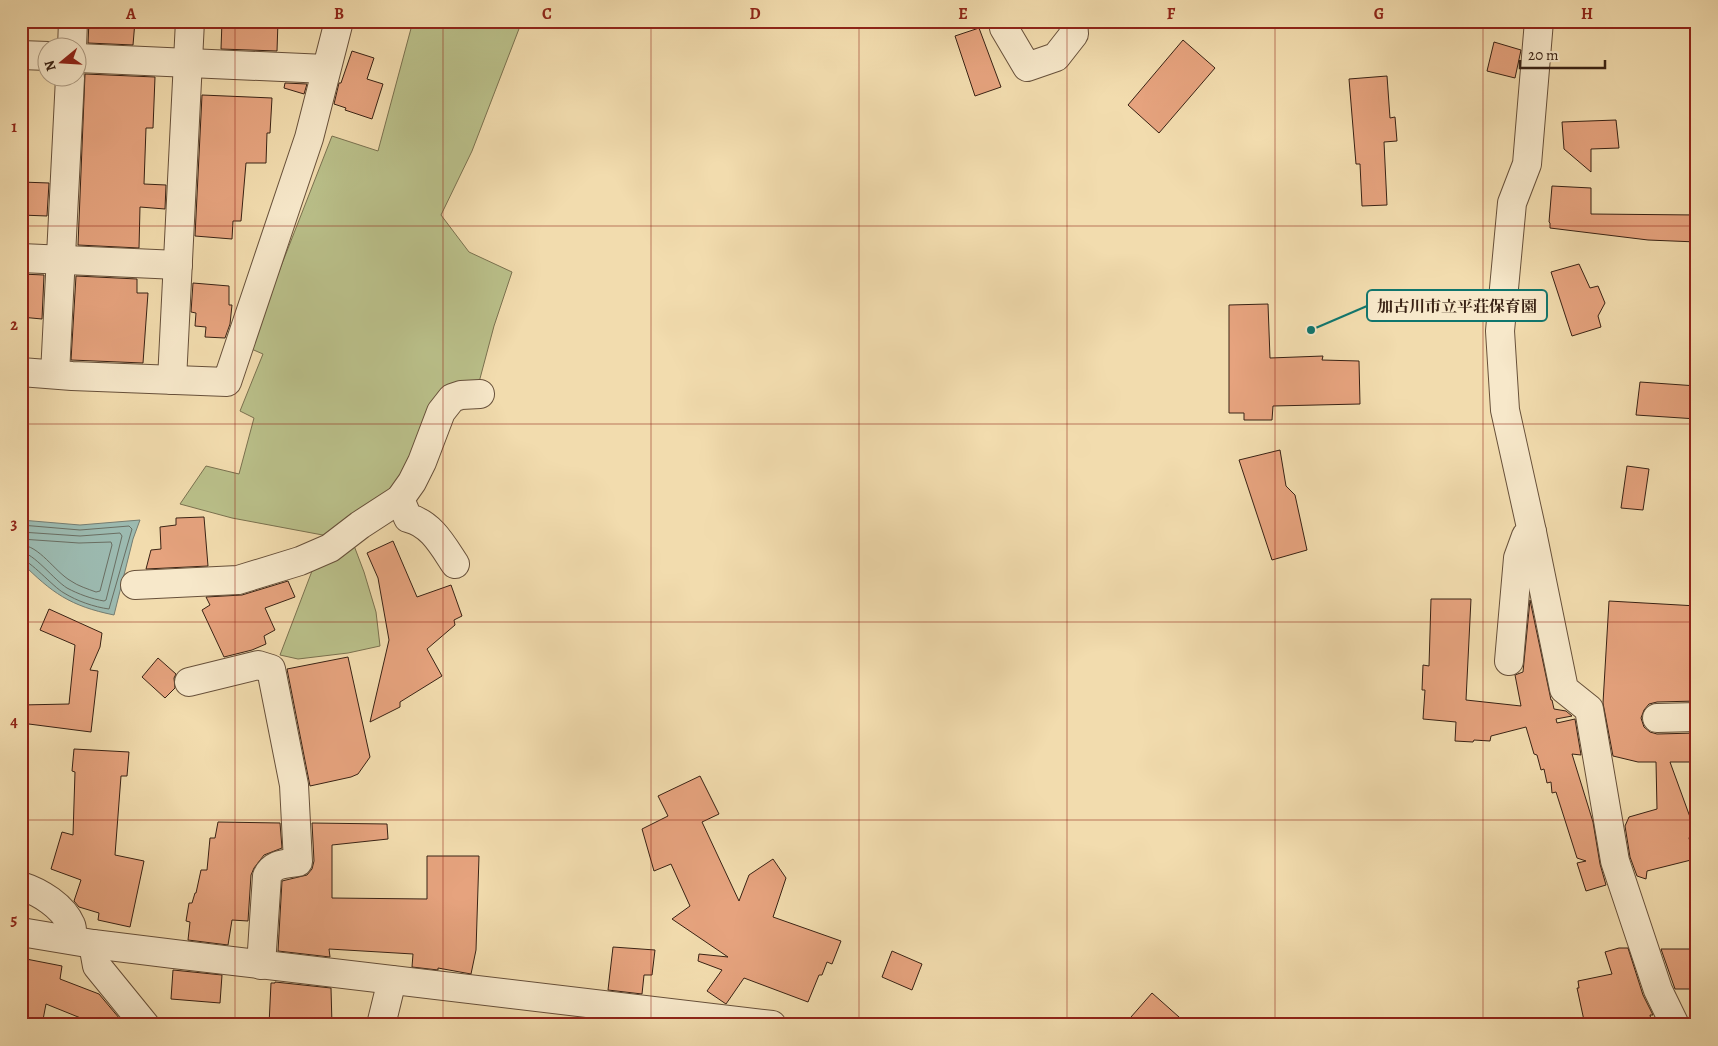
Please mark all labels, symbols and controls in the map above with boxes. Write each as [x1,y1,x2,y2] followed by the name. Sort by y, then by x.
[125,3,137,25] text: A
[334,3,344,25] text: B
[542,3,552,25] text: C
[749,3,761,25] text: D
[958,3,968,25] text: E
[1167,3,1176,25] text: F
[1374,3,1384,25] text: G
[1581,3,1593,25] text: H
[38,38,88,88] north arrow
[1520,38,1606,70] scale bar
[1528,45,1559,65] text: 20 m
[40,58,61,74] text: N
[11,116,17,138] text: 1
[1367,290,1547,321] callout: 加古川市立平荘保育園
[1377,296,1537,318] text: 加古川市立平荘保育園
[10,314,18,336] text: 2
[11,513,18,535] text: 3
[10,711,18,733] text: 4
[11,909,18,931] text: 5

